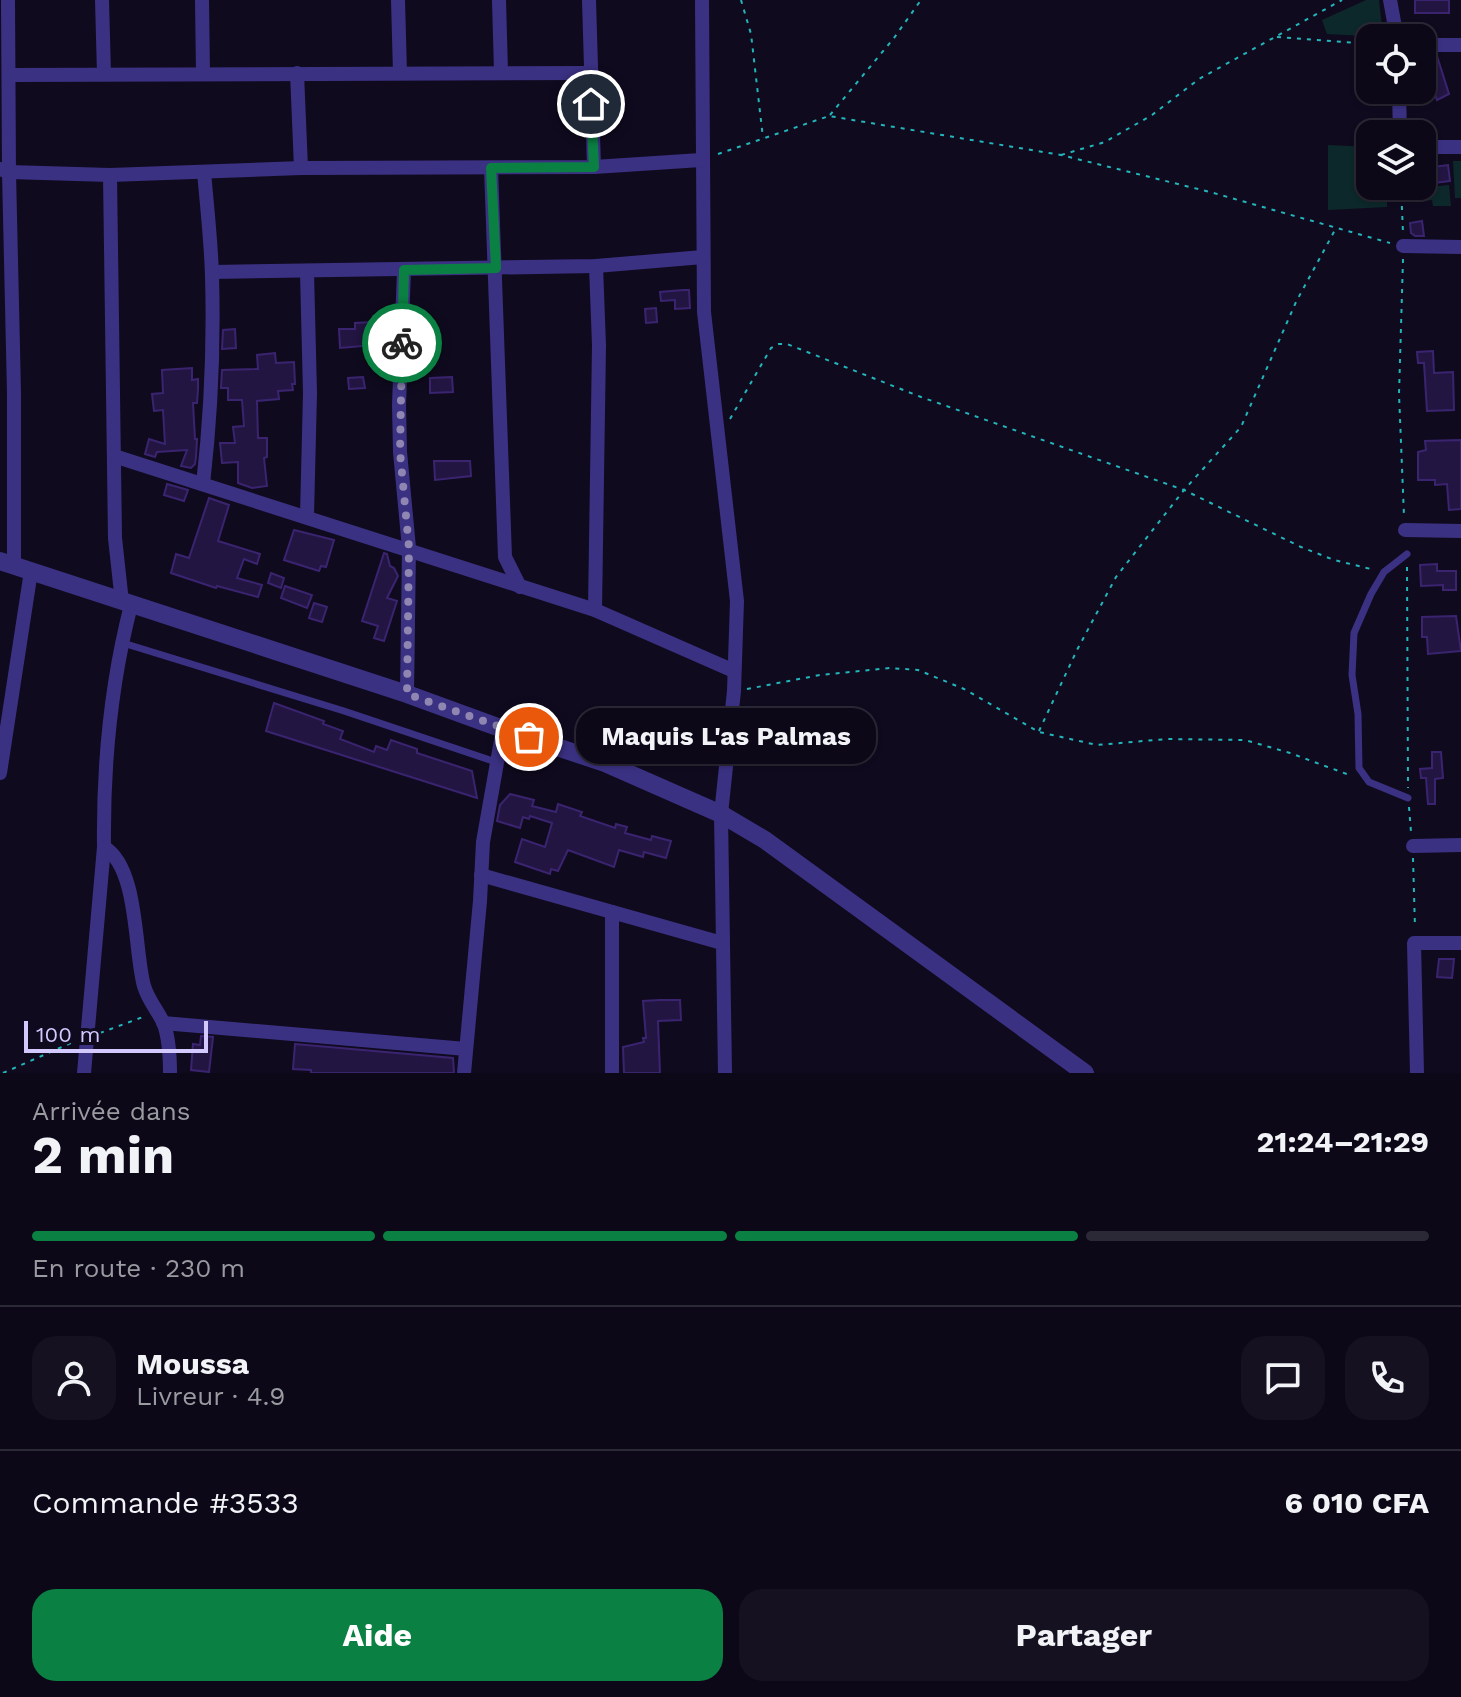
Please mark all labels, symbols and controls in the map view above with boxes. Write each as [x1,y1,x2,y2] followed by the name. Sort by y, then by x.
[1356,24,1436,200] map controls
[1356,24,1436,104] button: locate
[557,70,625,138] pin
[569,82,613,126] icon: home
[1356,120,1436,200] button: layers
[362,303,442,383] courier
[380,321,424,365] icon: bike
[495,703,563,771] pin
[577,709,877,765] callout: Maquis L'as Palmas
[507,715,551,759] icon: bag
[601,721,851,751] text: Maquis L'as Palmas
[24,1017,208,1053] scale bar
[36,1022,100,1047] text: 100 m
[32,1096,191,1126] text: Arrivée dans
[1257,1124,1429,1159] text: 21:24–21:29
[32,1125,174,1186] text: 2 min
[32,1253,245,1283] text: En route · 230 m
[32,1336,116,1420] button: person
[1241,1336,1325,1420] button: chat
[1345,1336,1429,1420] button: phone
[136,1346,249,1381] text: Moussa
[136,1381,285,1411] text: Livreur · 4.9
[32,1485,299,1520] text: Commande #3533
[1285,1485,1429,1520] text: 6 010 CFA
[32,1589,723,1681] button: Aide
[739,1589,1429,1681] button: Partager

